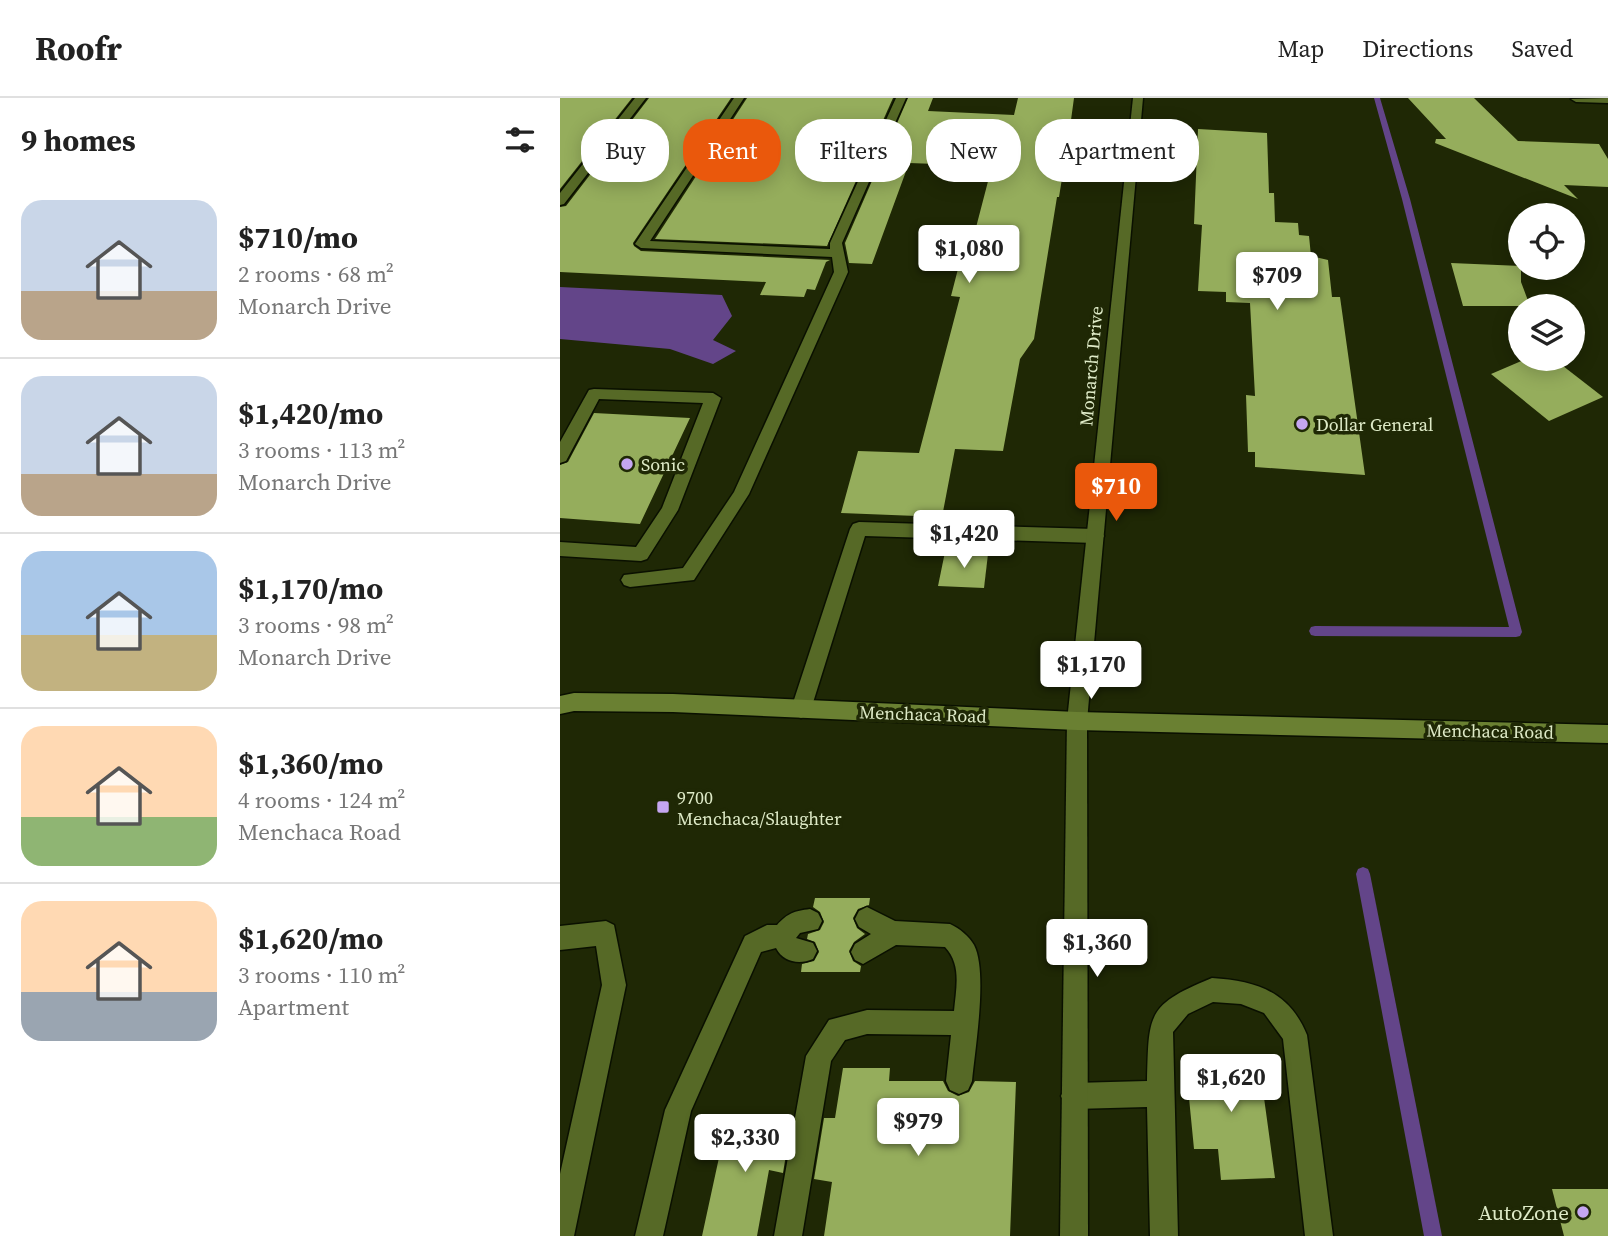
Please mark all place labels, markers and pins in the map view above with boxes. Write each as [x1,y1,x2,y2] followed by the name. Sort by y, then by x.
[912,226,1026,285] pin: $1,080
[1236,252,1318,312] pin: $709
[1316,412,1433,437] place label: Dollar General
[1294,416,1310,432] marker: Dollar General
[641,452,685,477] place label: Sonic
[619,456,635,472] marker: Sonic
[1075,464,1157,523] pin: $710
[907,510,1021,570] pin: $1,420
[1034,642,1148,701] pin: $1,170
[677,785,842,831] place label: 9700 Menchaca/Slaughter
[655,799,671,815] marker: 9700 Menchaca/Slaughter
[1040,920,1154,979] pin: $1,360
[1174,1054,1288,1114] pin: $1,620
[877,1098,959,1158] pin: $979
[688,1114,802,1174] pin: $2,330
[1478,1198,1569,1227] place label: AutoZone
[1575,1204,1591,1220] marker: AutoZone

